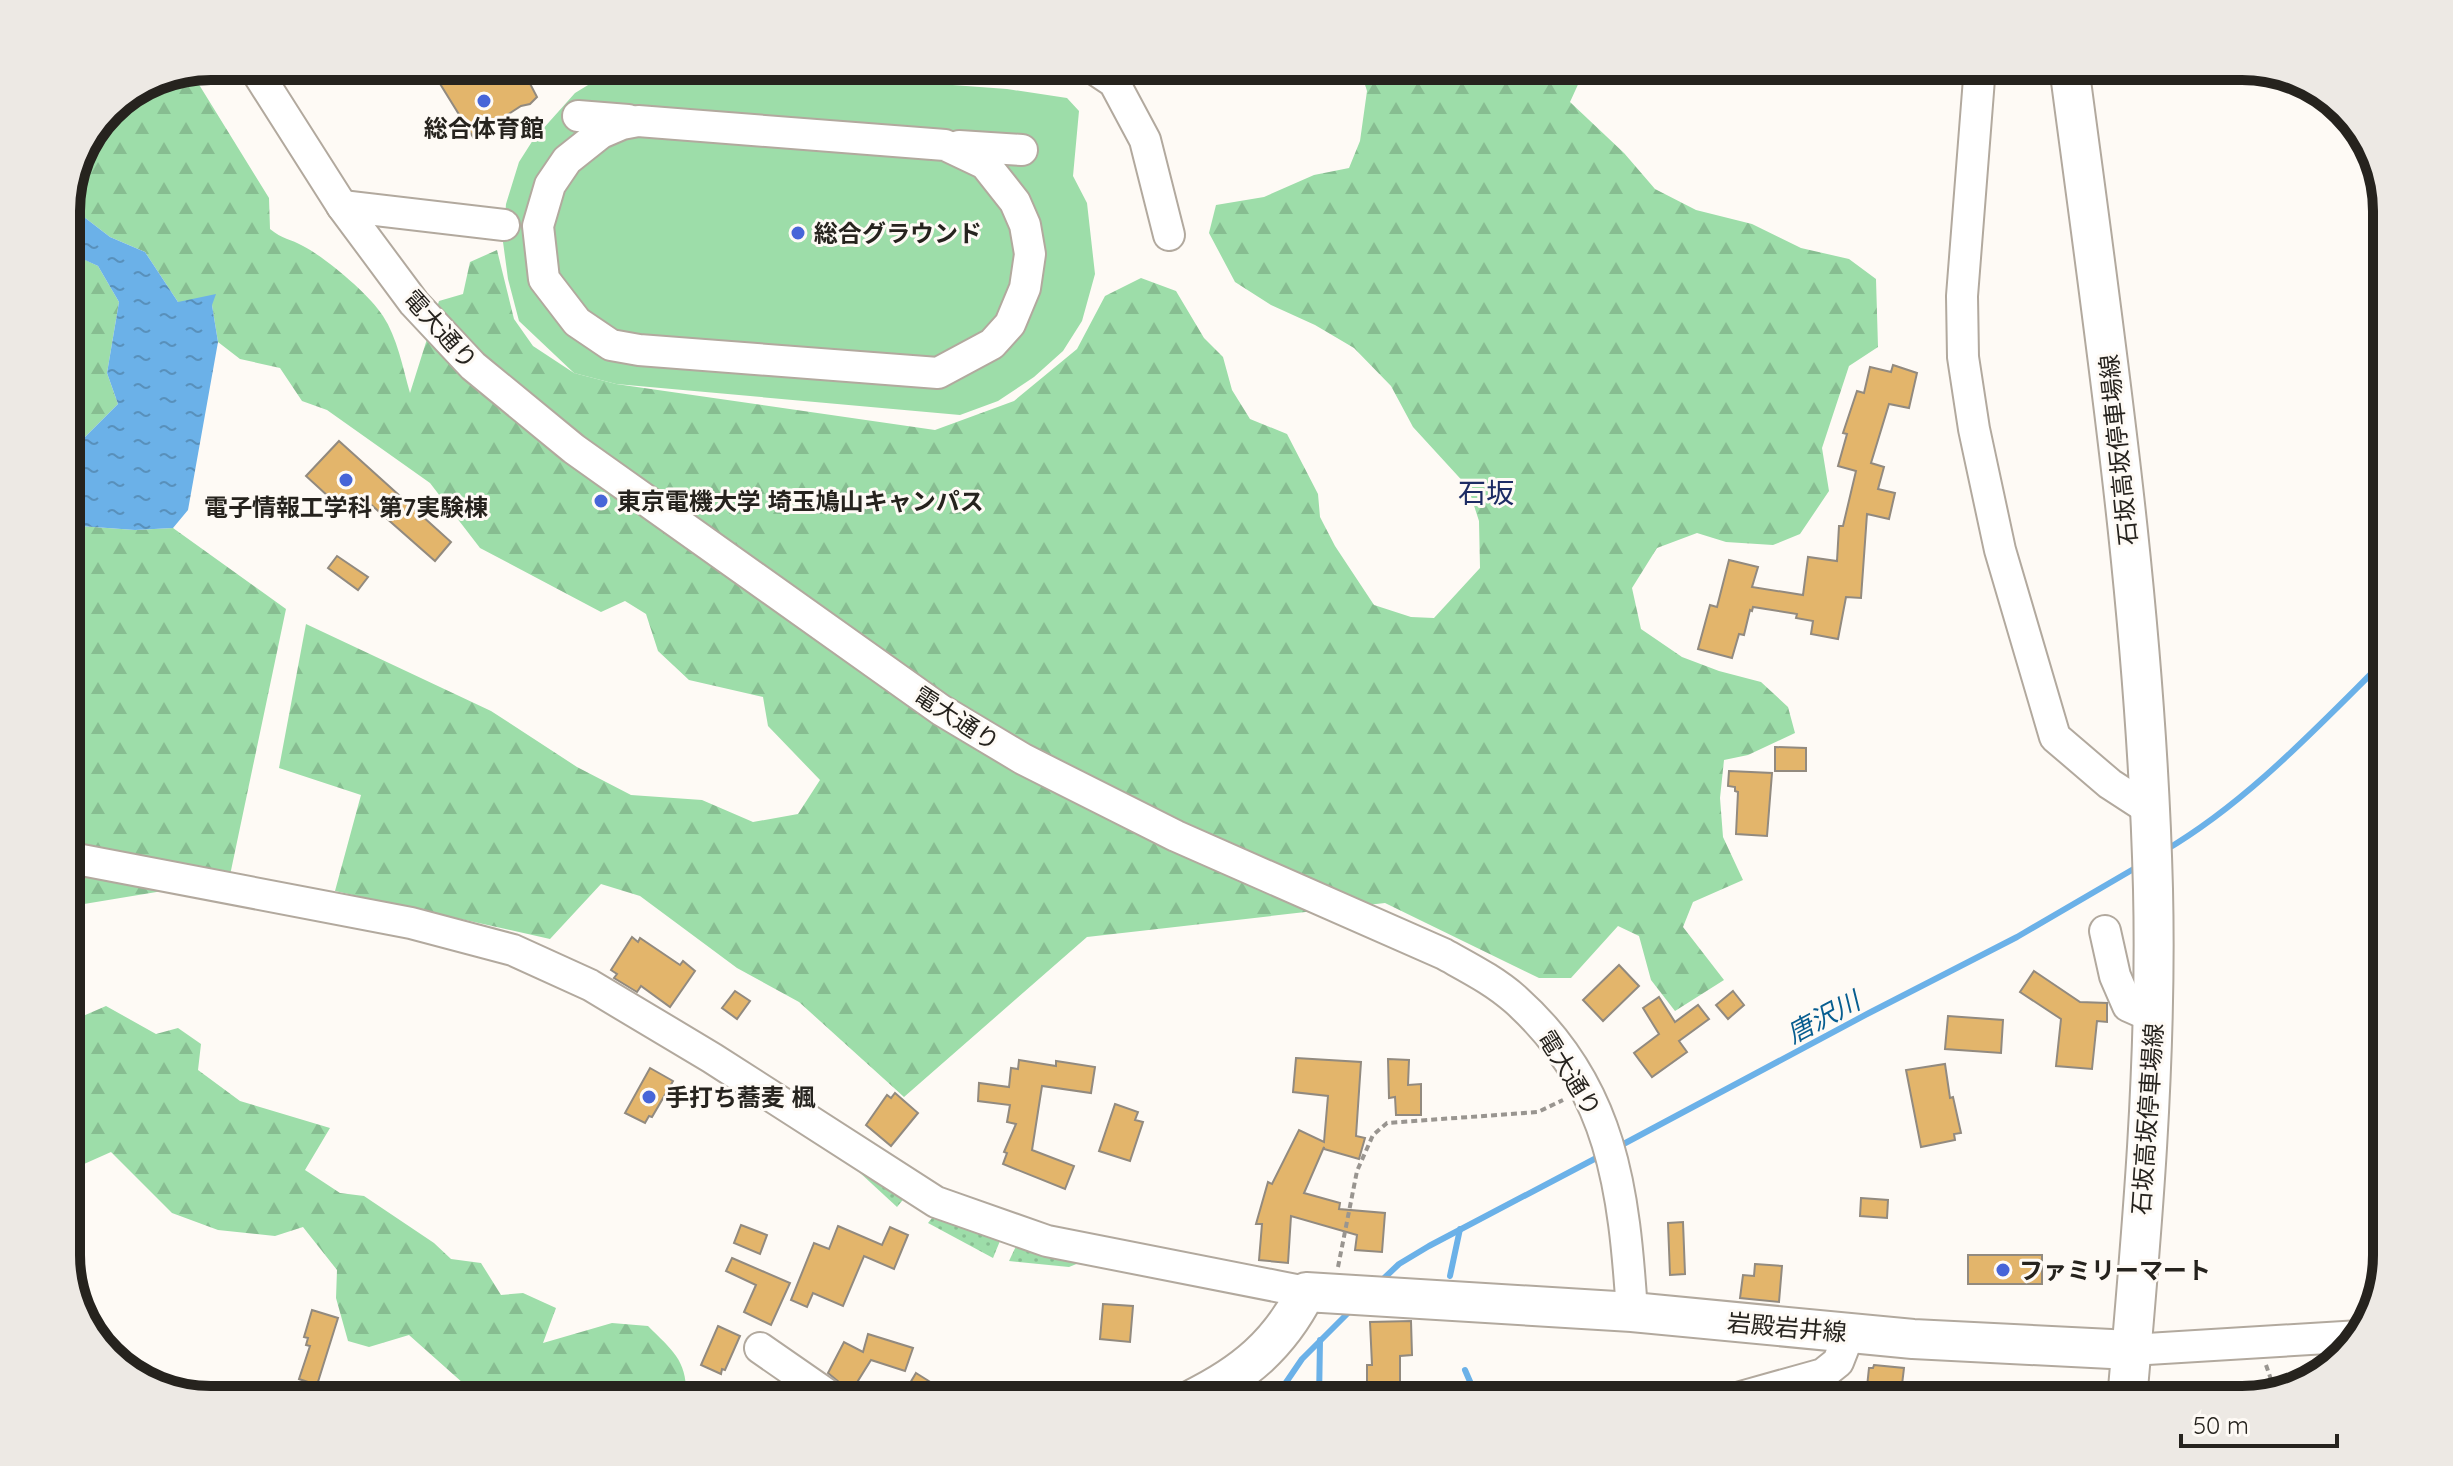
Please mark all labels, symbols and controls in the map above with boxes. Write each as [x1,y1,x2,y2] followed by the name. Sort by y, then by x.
[475,92,493,110] marker: 総合体育館
[424,113,544,143] place label: 総合体育館
[814,218,982,248] place label: 総合グラウンド
[789,224,807,242] marker: 総合グラウンド
[398,283,484,375] street label: 電大通り
[2093,353,2143,547] street label: 石坂高坂停車場線
[337,471,355,489] marker: 電子情報工学科 第7実験棟
[1458,475,1514,510] district label: 石坂
[617,486,984,516] place label: 東京電機大学 埼玉鳩山キャンパス
[204,492,488,522] place label: 電子情報工学科 第7実験棟
[592,492,610,510] marker: 東京電機大学 埼玉鳩山キャンパス
[909,679,1005,757] street label: 電大通り
[1781,983,1868,1050] water label: 唐沢川
[2125,1022,2169,1216] street label: 石坂高坂停車場線
[1532,1024,1608,1122] street label: 電大通り
[665,1082,816,1112] place label: 手打ち蕎麦 楓
[640,1088,658,1106] marker: 手打ち蕎麦 楓
[2019,1255,2211,1285] place label: ファミリーマート
[1994,1261,2012,1279] marker: ファミリーマート
[1726,1307,1848,1347] street label: 岩殿岩井線
[2181,1398,2337,1448] scale bar
[2193,1410,2249,1440] text: 50 m

